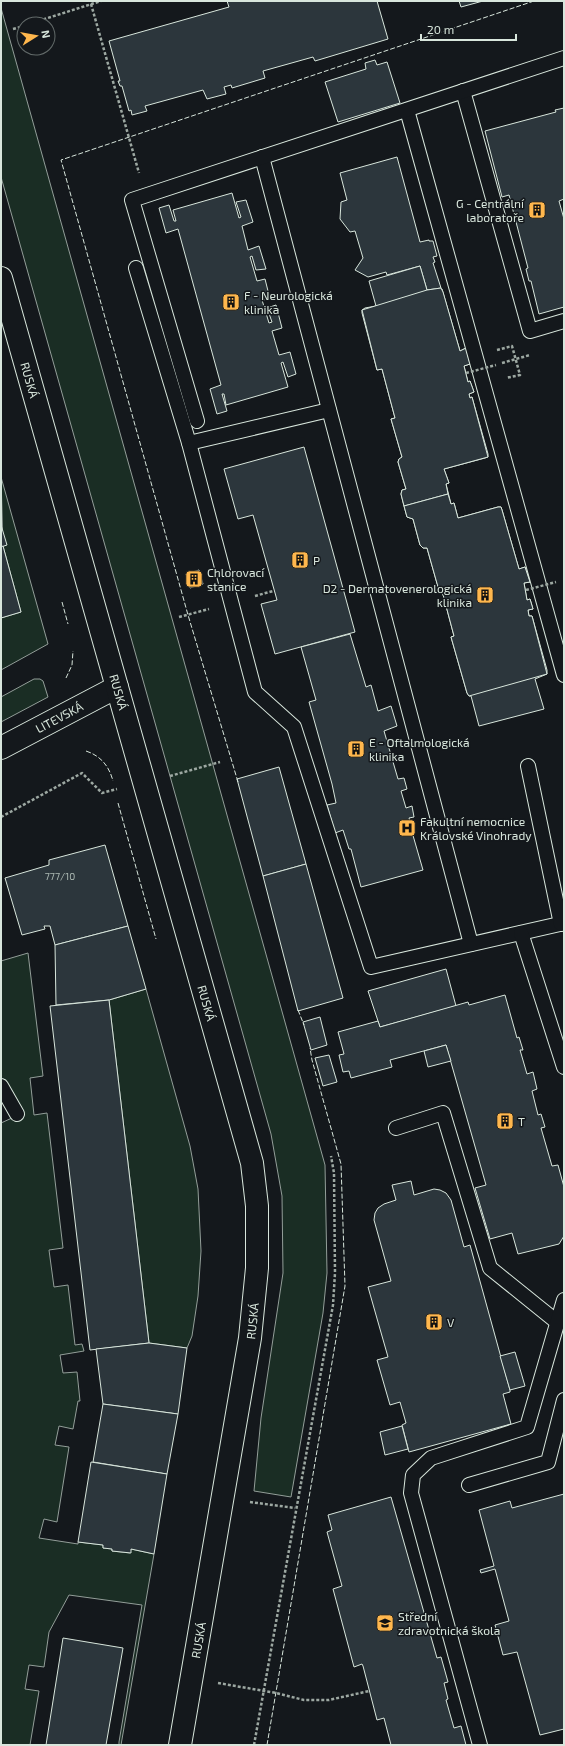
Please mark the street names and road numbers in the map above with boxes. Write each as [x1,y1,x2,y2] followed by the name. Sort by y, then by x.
[18,360,42,400] street label: RUSKÁ
[107,672,131,712] street label: RUSKÁ
[33,698,86,735] street label: LITEVSKÁ
[195,983,219,1023] street label: RUSKÁ
[243,1301,261,1340] street label: RUSKÁ
[188,1620,208,1659] street label: RUSKÁ

